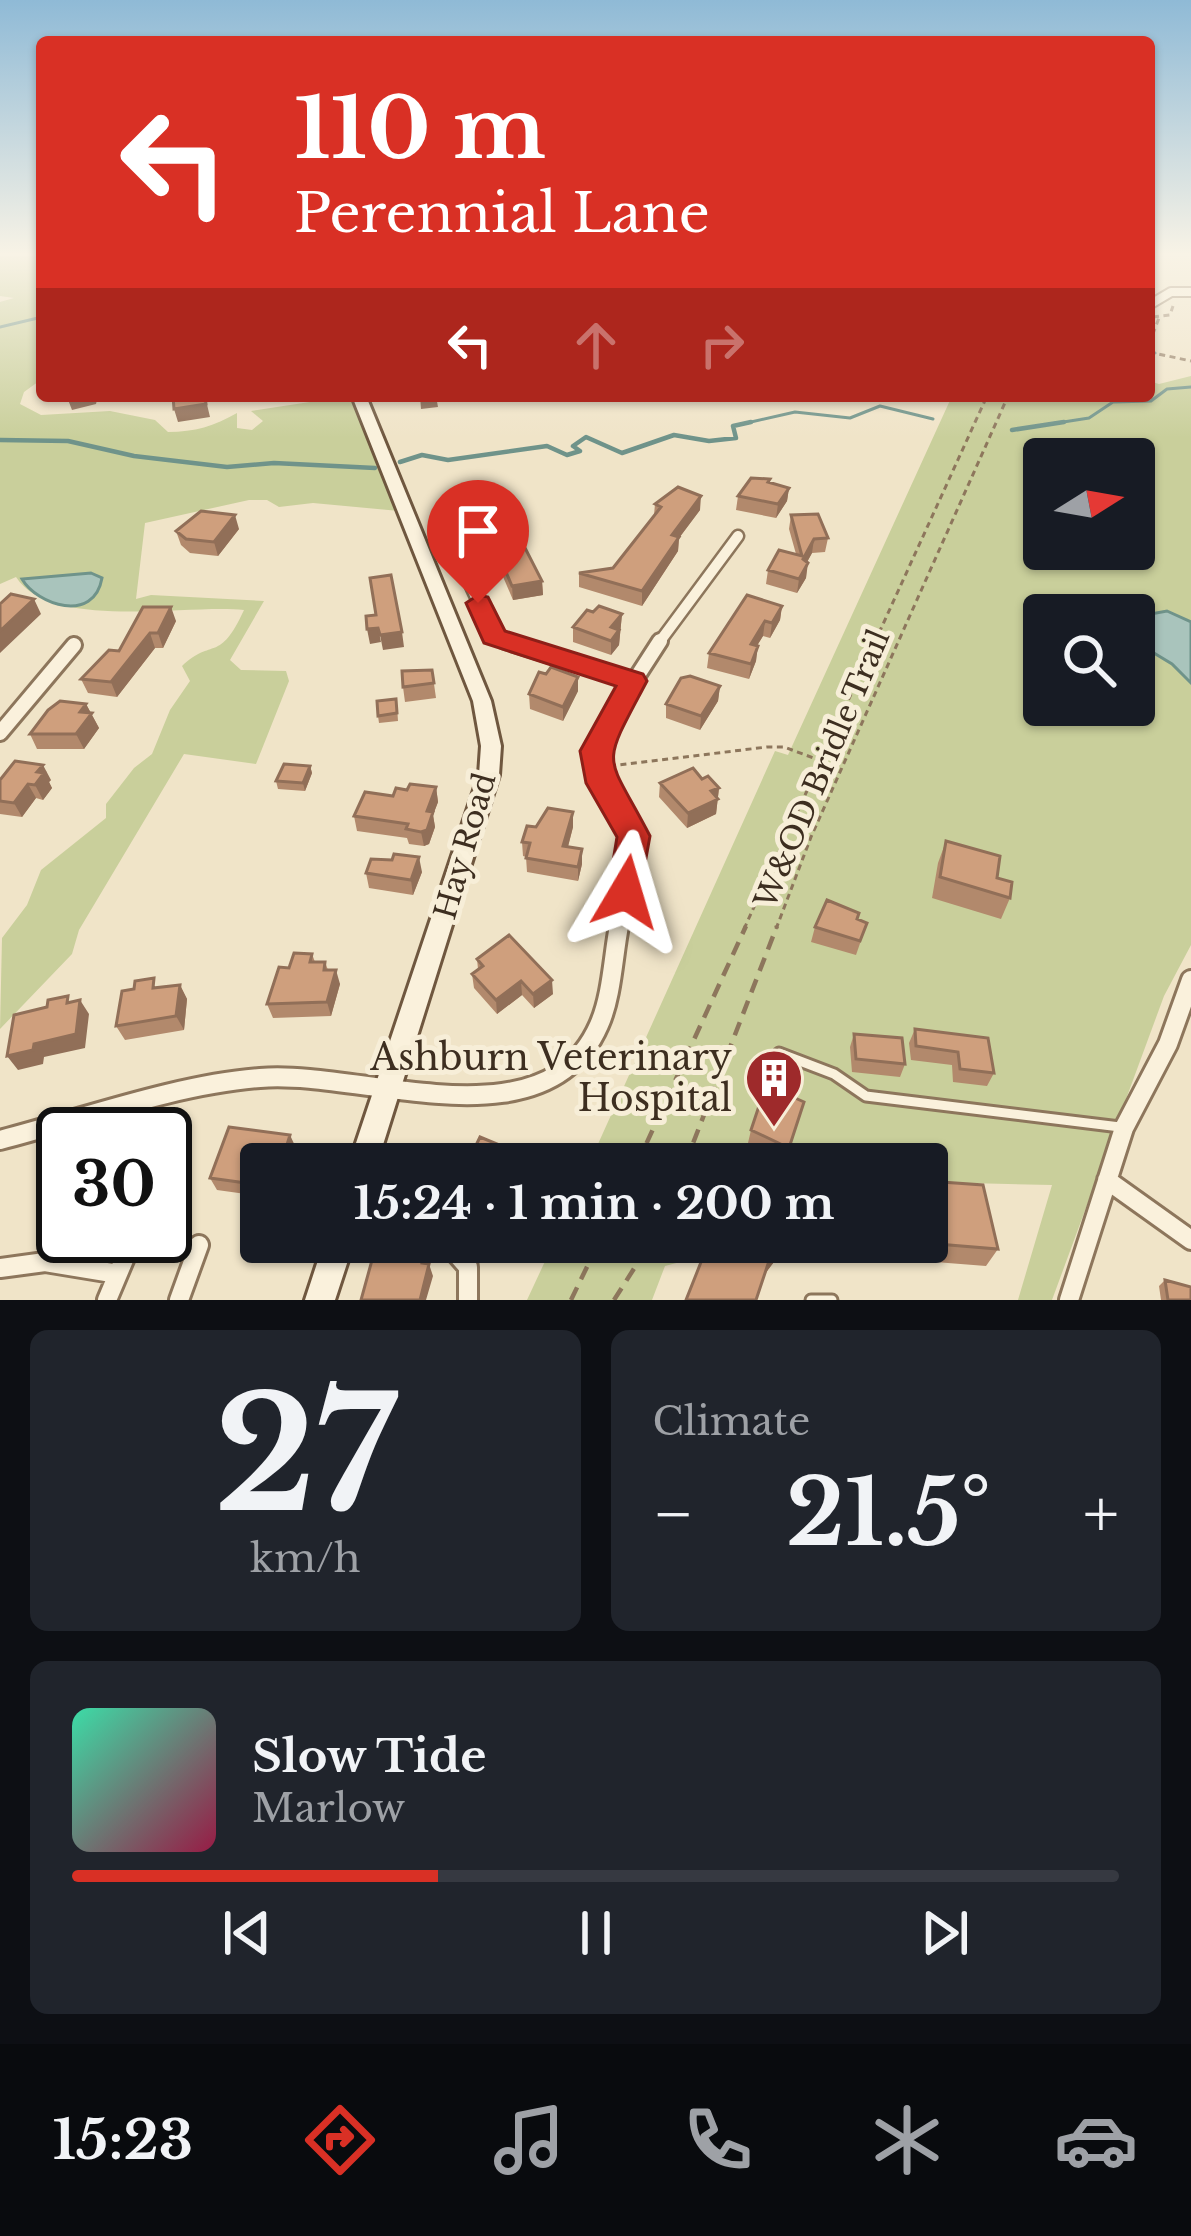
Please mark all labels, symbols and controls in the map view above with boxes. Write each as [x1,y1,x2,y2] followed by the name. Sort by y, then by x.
[294,77,546,181] text: 110 m
[96,84,252,240] icon: left
[294,180,710,247] text: Perennial Lane
[437,312,503,378] icon: left
[563,312,629,378] icon: ahead
[689,312,755,378] icon: right
[1023,438,1155,570] north arrow
[1023,438,1155,726] map controls
[427,480,529,603] pin
[445,498,511,564] icon: arrive
[1023,594,1155,726] button: search
[746,624,897,915] street label: W&OD Bridle Trail
[426,769,504,923] street label: Hay Road
[563,829,689,955] position arrow
[369,1035,732,1121] place label: Ashburn Veterinary Hospital
[743,1047,805,1129] building icon: Ashburn Veterinary Hospital
[36,1107,192,1263] speed limit sign: 30
[354,1175,834,1231] text: 15:24 · 1 min · 200 m
[214,1359,396,1552] text: 27
[653,1397,810,1446] text: Climate
[786,1458,991,1569] text: 21.5°
[653,1473,694,1555] text: −
[1083,1473,1119,1555] text: +
[250,1534,361,1583] text: km/h
[252,1728,487,1784] text: Slow Tide
[252,1784,405,1833] text: Marlow
[214,1900,280,1966] icon: previous
[563,1900,629,1966] icon: pause
[912,1900,978,1966] icon: next
[298,2098,382,2182] icon: directions
[487,2098,571,2182] icon: music
[676,2098,760,2182] icon: phone
[865,2098,949,2182] icon: climate
[1054,2098,1138,2182] icon: car
[53,2107,193,2174] text: 15:23

